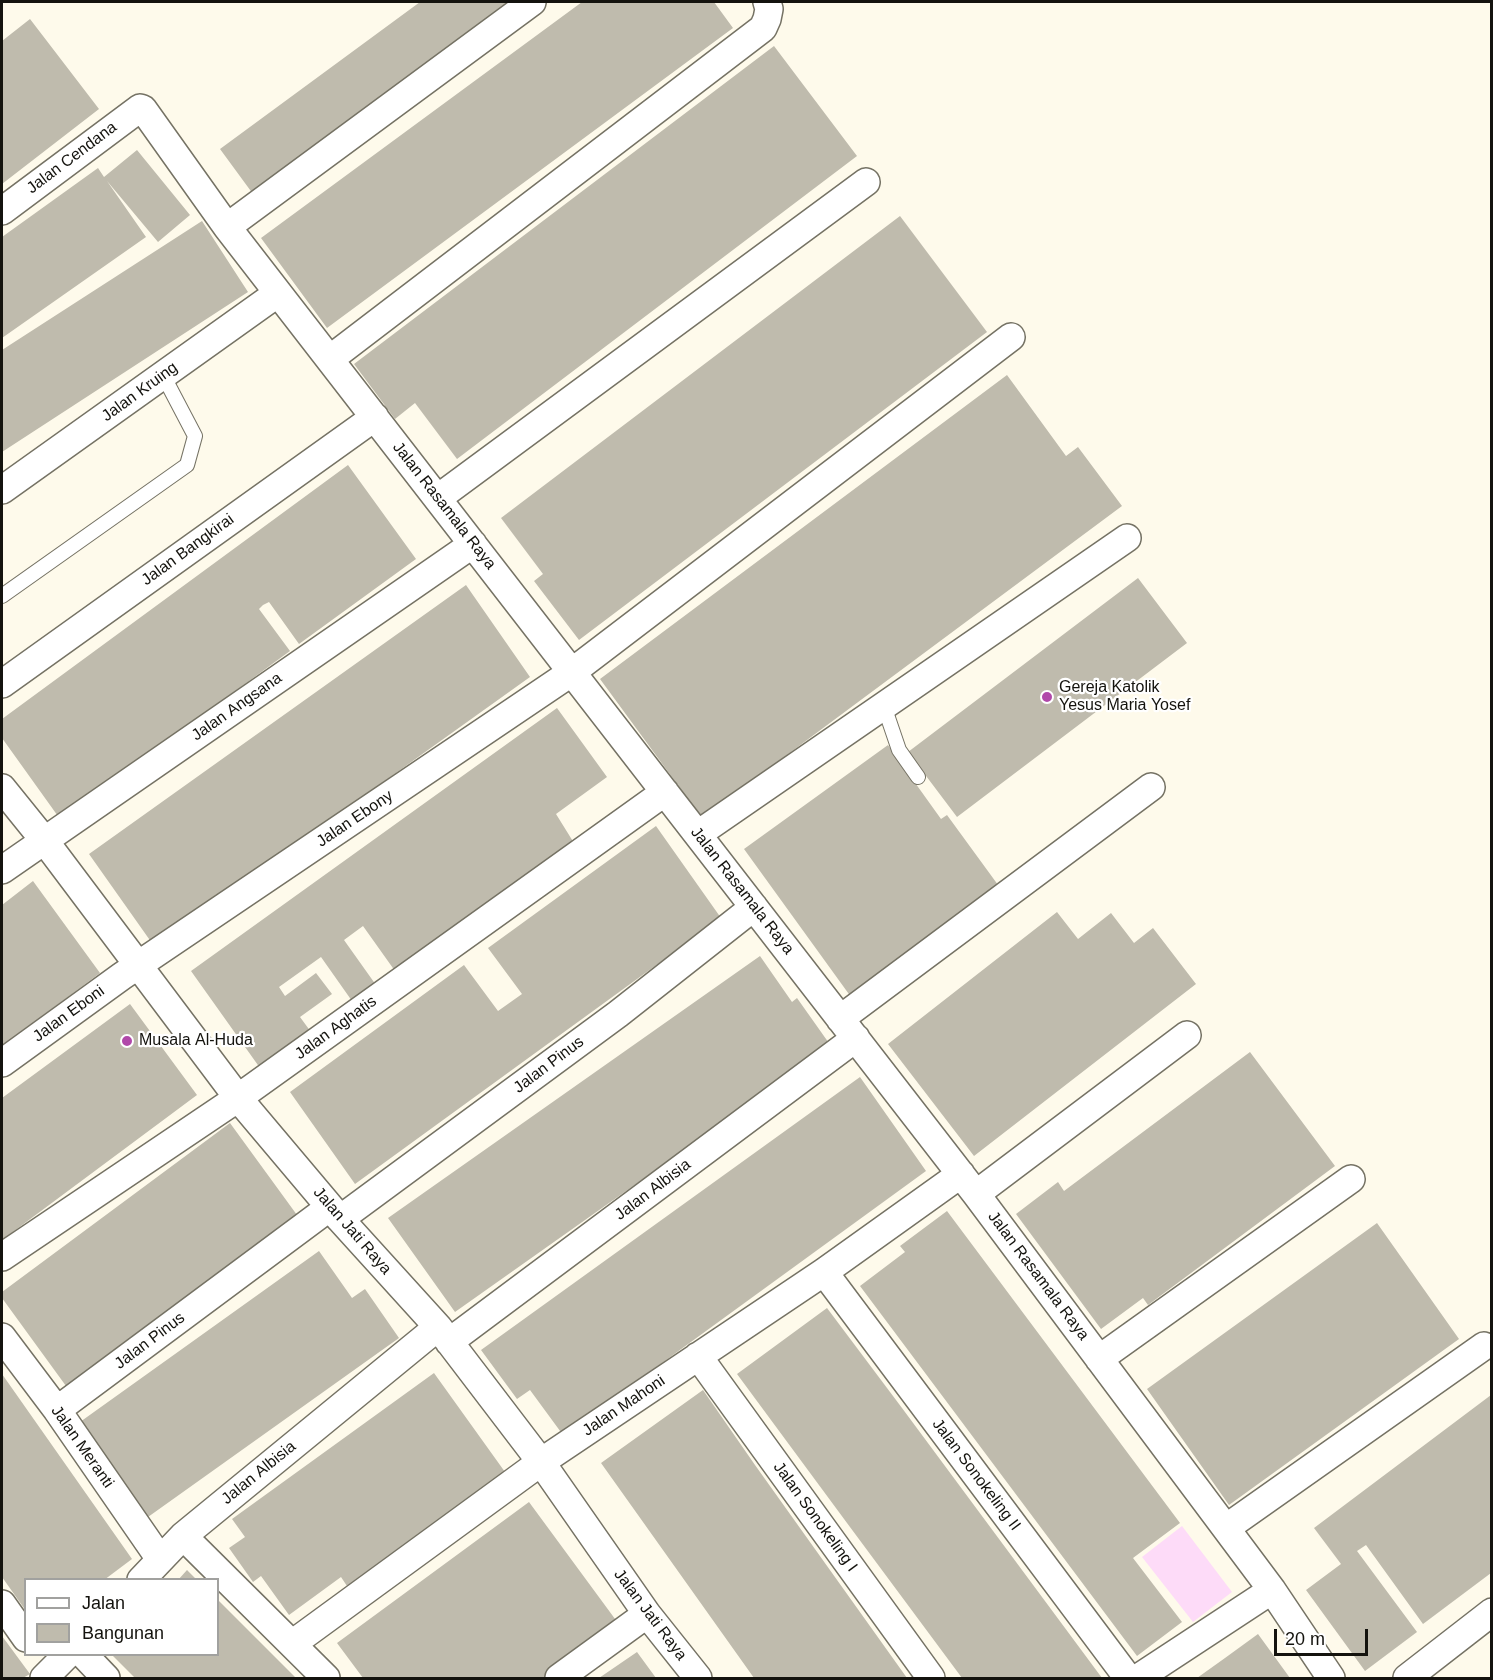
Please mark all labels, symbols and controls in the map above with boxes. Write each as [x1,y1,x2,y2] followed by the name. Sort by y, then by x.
[23,118,121,198] street label: Jalan Cendana
[98,358,182,426] street label: Jalan Kruing
[388,438,500,574] street label: Jalan Rasamala Raya
[138,510,238,590] street label: Jalan Bangkirai
[188,669,286,745] street label: Jalan Angsana
[1059,678,1190,716] place label: Gereja Katolik Yesus Maria Yosef
[1040,690,1054,704] marker: Gereja Katolik Yesus Maria Yosef
[313,786,397,852] street label: Jalan Ebony
[686,823,798,959] street label: Jalan Rasamala Raya
[30,982,108,1046] street label: Jalan Eboni
[291,992,381,1064] street label: Jalan Aghatis
[139,1031,253,1051] place label: Musala Al-Huda
[510,1032,588,1098] street label: Jalan Pinus
[120,1034,134,1048] marker: Musala Al-Huda
[611,1155,695,1225] street label: Jalan Albisia
[309,1183,395,1279] street label: Jalan Jati Raya
[983,1208,1093,1344] street label: Jalan Rasamala Raya
[111,1308,189,1374] street label: Jalan Pinus
[579,1371,669,1441] street label: Jalan Mahoni
[47,1402,117,1492] street label: Jalan Meranti
[928,1415,1024,1535] street label: Jalan Sonokeling II
[218,1437,300,1509] street label: Jalan Albisia
[769,1458,861,1576] street label: Jalan Sonokeling I
[609,1566,691,1664] street label: Jalan Jati Raya
[24,1578,219,1656] legend
[82,1593,125,1613] text: Jalan
[1277,1617,1372,1655] scale bar
[82,1623,164,1643] text: Bangunan
[1285,1629,1325,1649] text: 20 m

